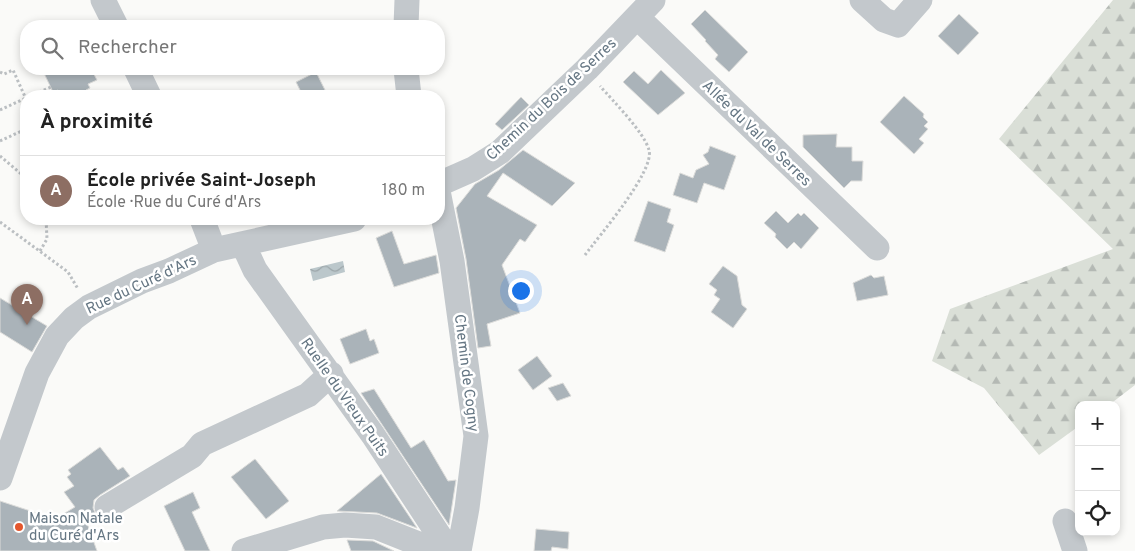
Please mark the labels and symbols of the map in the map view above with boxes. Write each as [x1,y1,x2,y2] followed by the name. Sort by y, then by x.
[483,35,621,165] street label: Chemin du Bois de Serres
[697,77,815,191] street label: Allée du Val de Serres
[83,251,200,319] street label: Rue du Curé d'Ars
[508,278,534,304] your location
[11,284,43,325] pin: A
[449,313,482,433] street label: Chemin de Cogny
[296,335,392,461] street label: Ruelle du Vieux Puits
[29,510,123,546] place label: Maison Natale du Curé d'Ars
[13,521,25,533] marker: Maison Natale du Curé d'Ars

